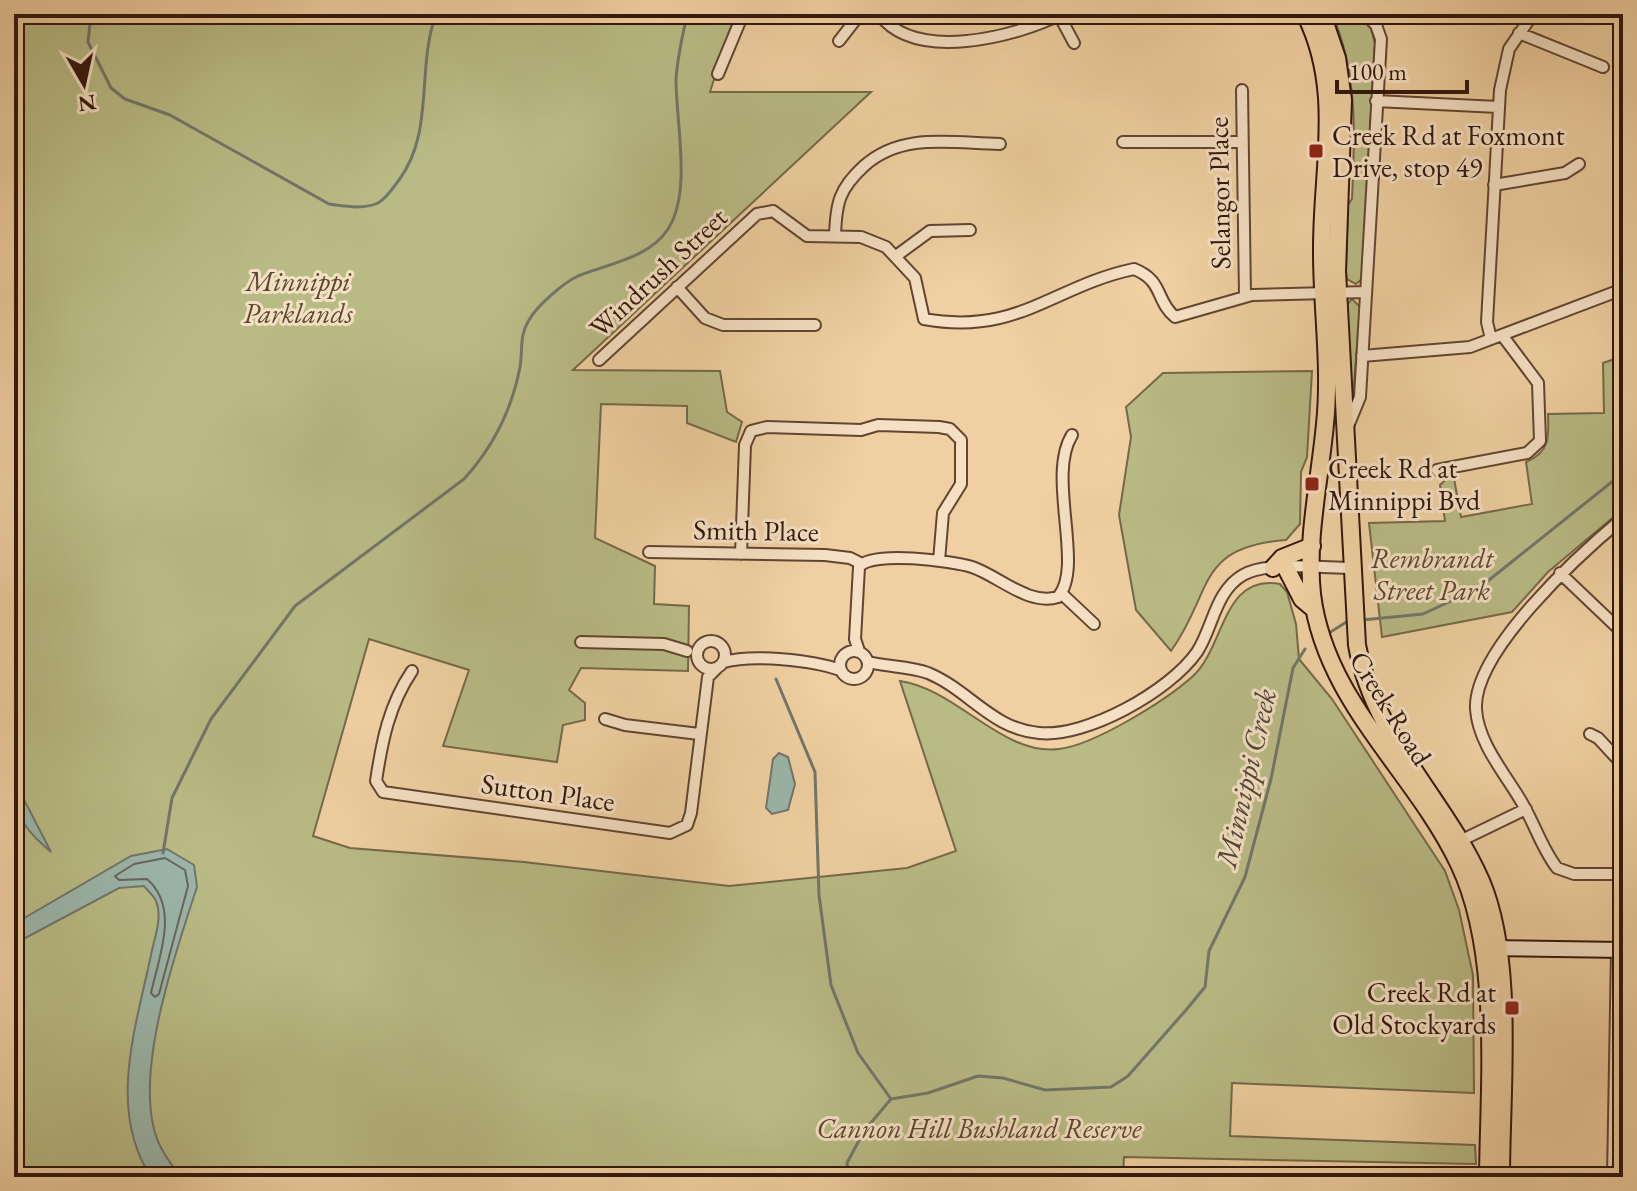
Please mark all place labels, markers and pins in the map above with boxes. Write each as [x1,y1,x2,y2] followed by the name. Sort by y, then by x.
[1332,117,1565,185] place label: Creek Rd at Foxmont Drive, stop 49
[1307,142,1325,160] marker: Creek Rd at Foxmont Drive, stop 49
[1328,450,1481,518] place label: Creek Rd at Minnippi Bvd
[1303,475,1321,493] marker: Creek Rd at Minnippi Bvd
[1332,974,1496,1042] place label: Creek Rd at Old Stockyards
[1503,999,1521,1017] marker: Creek Rd at Old Stockyards

